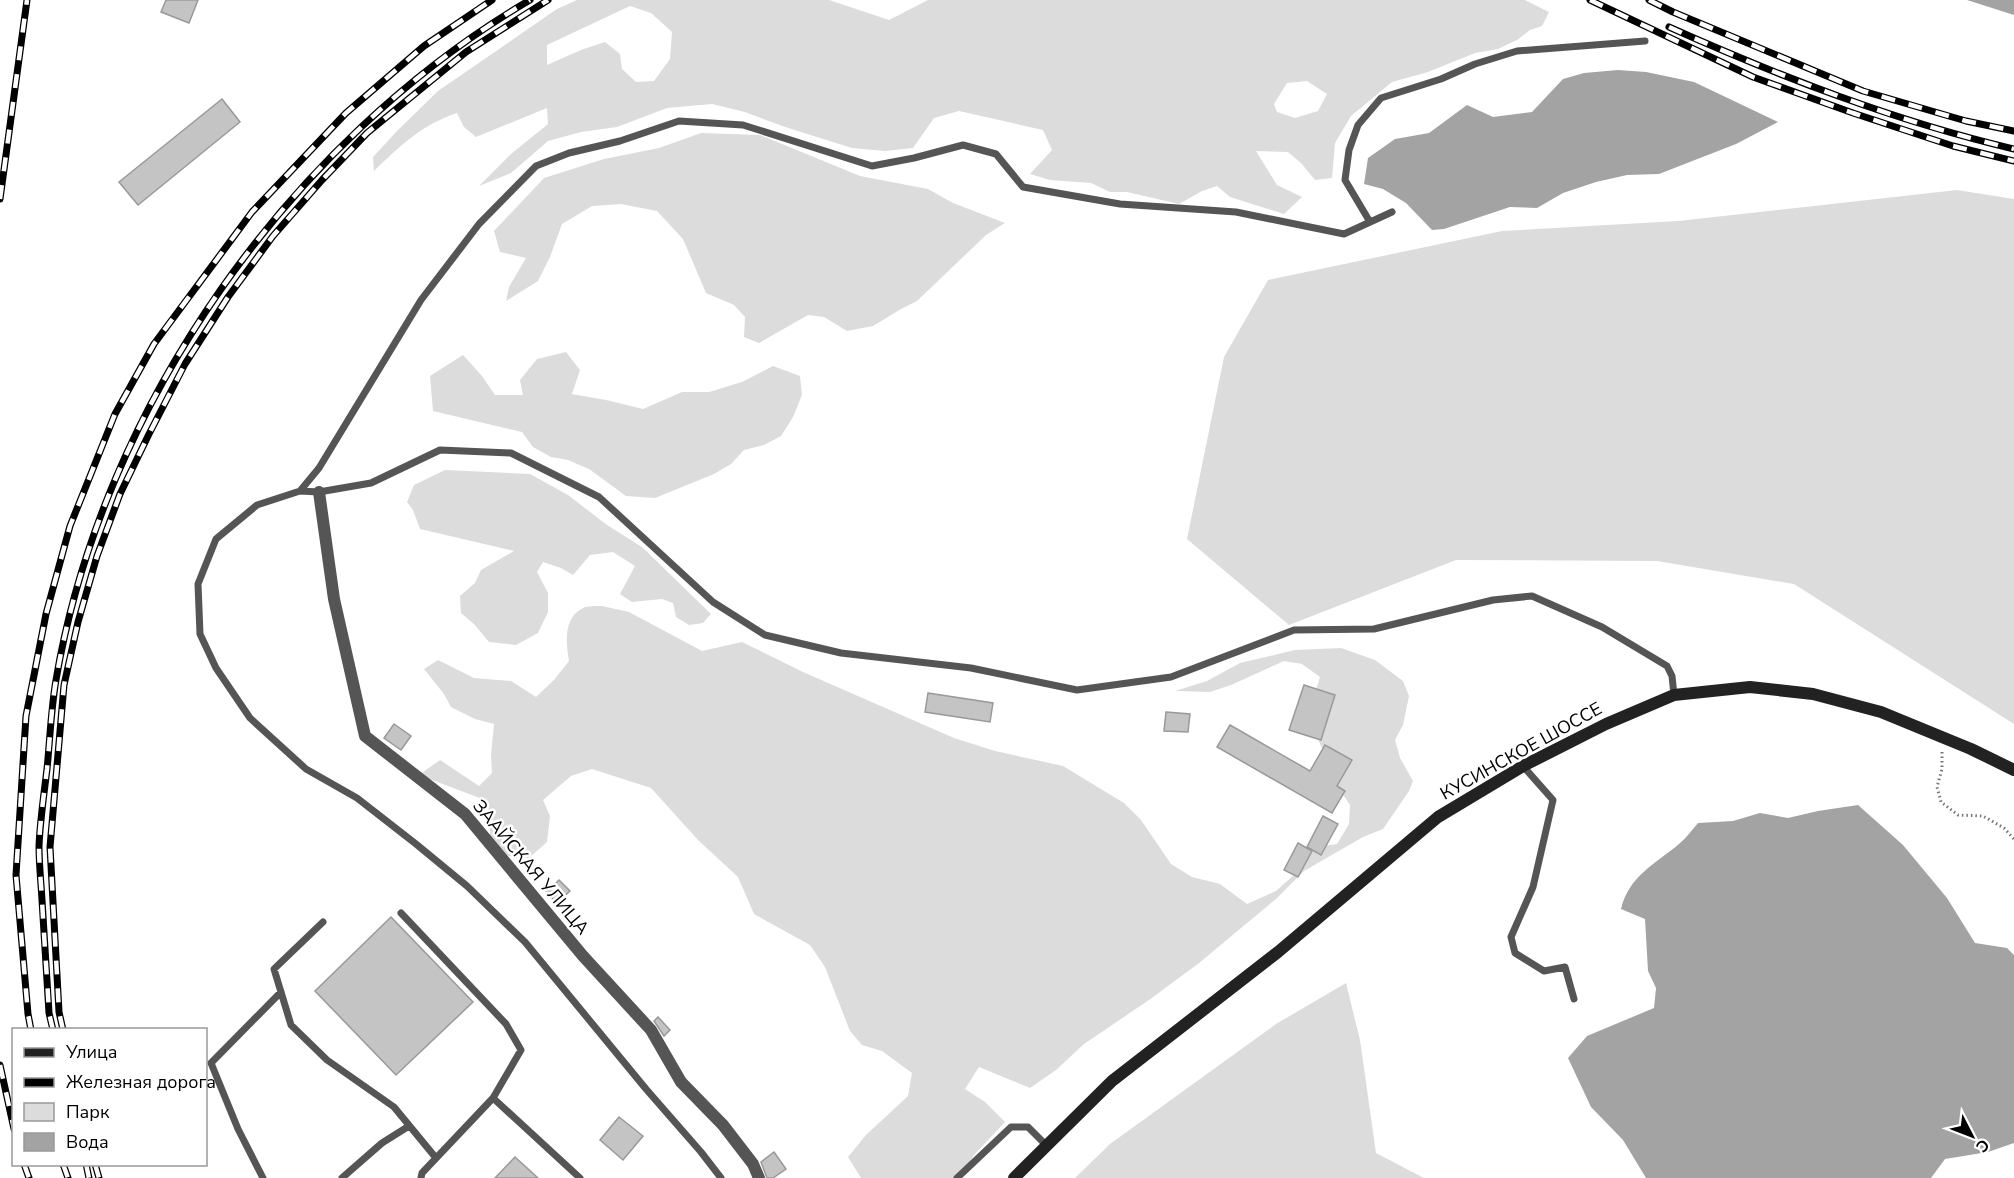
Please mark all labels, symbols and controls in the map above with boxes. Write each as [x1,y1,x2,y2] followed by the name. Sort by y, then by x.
[1436,697,1606,805] street label: КУСИНСКОЕ ШОССЕ
[467,794,595,940] street label: ЗААЙСКАЯ УЛИЦА
[12,1028,207,1166] legend
[65,1040,117,1064] text: Улица
[66,1070,216,1094] text: Железная дорога
[66,1100,110,1124] text: Парк
[1942,1106,2002,1166] north arrow
[66,1130,109,1154] text: Вода
[1971,1134,1994,1157] text: С

